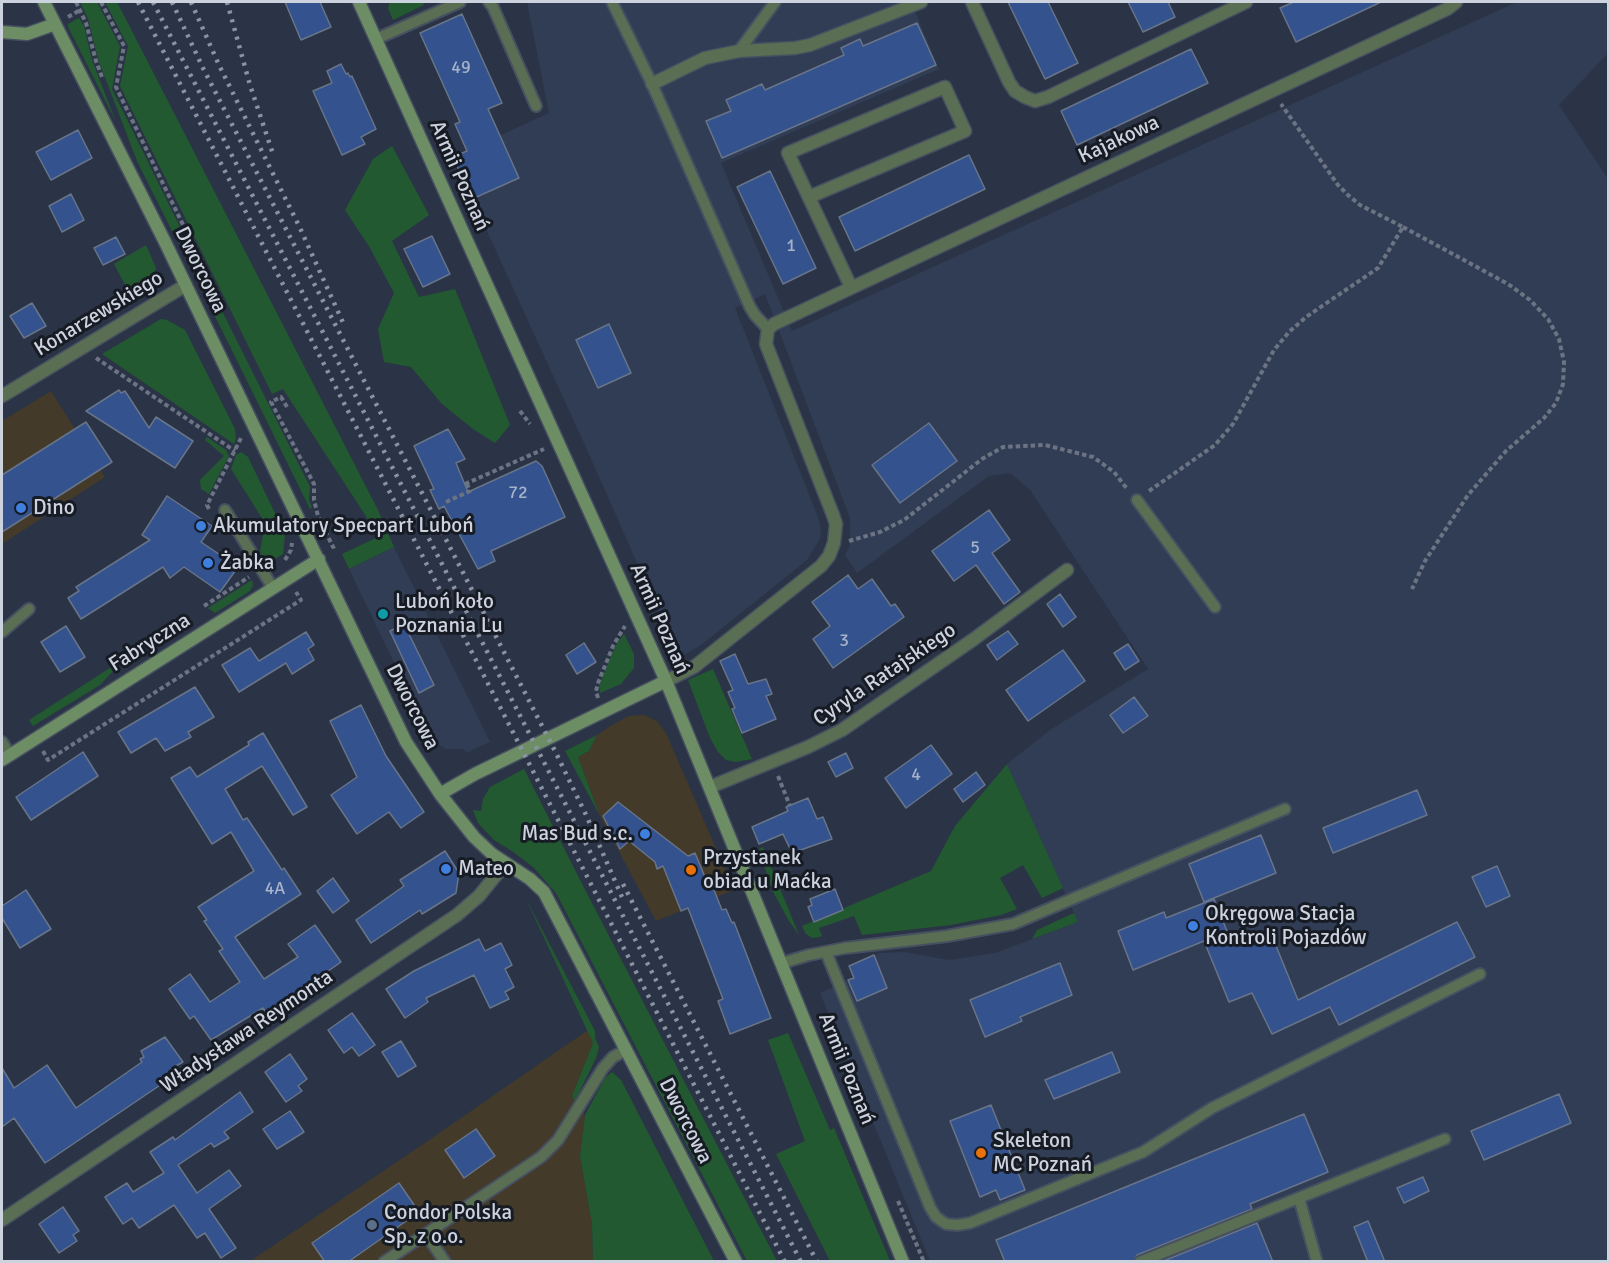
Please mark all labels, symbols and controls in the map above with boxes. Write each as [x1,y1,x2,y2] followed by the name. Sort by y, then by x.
[451,57,471,79] house number: 49
[1075,110,1163,170] street label: Kajakowa
[423,117,495,235] street label: Armii Poznań
[168,223,232,317] street label: Dworcowa
[786,235,796,257] house number: 1
[30,266,168,362] street label: Konarzewskiego
[508,482,528,504] house number: 72
[33,495,75,521] place label: Dino
[14,501,28,515] marker: Dino
[213,513,474,539] place label: Akumulatory Specpart Luboń
[194,519,208,533] marker: Akumulatory Specpart Luboń
[970,537,980,559] house number: 5
[220,550,274,576] place label: Żabka
[201,556,215,570] marker: Żabka
[623,560,695,678] street label: Armii Poznań
[395,589,503,639] place label: Luboń koło Poznania Lu
[376,607,390,621] marker: Luboń koło Poznania Lu
[105,608,195,678] street label: Fabryczna
[809,618,961,732] street label: Cyryla Ratajskiego
[839,630,849,652] house number: 3
[380,660,444,754] street label: Dworcowa
[911,764,921,786] house number: 4
[522,821,633,847] place label: Mas Bud s.c.
[638,827,652,841] marker: Mas Bud s.c.
[703,845,832,895] place label: Przystanek obiad u Maćka
[458,856,514,882] place label: Mateo
[439,862,453,876] marker: Mateo
[684,863,698,877] marker: Przystanek obiad u Maćka
[265,878,285,900] house number: 4A
[1205,901,1367,951] place label: Okręgowa Stacja Kontroli Pojazdów
[1186,919,1200,933] marker: Okręgowa Stacja Kontroli Pojazdów
[156,965,338,1099] street label: Władysława Reymonta
[812,1009,880,1129] street label: Armii Poznań
[653,1074,717,1168] street label: Dworcowa
[993,1128,1092,1178] place label: Skeleton MC Poznań
[974,1146,988,1160] marker: Skeleton MC Poznań
[384,1200,512,1250] place label: Condor Polska Sp. z o.o.
[365,1218,379,1232] marker: Condor Polska Sp. z o.o.

